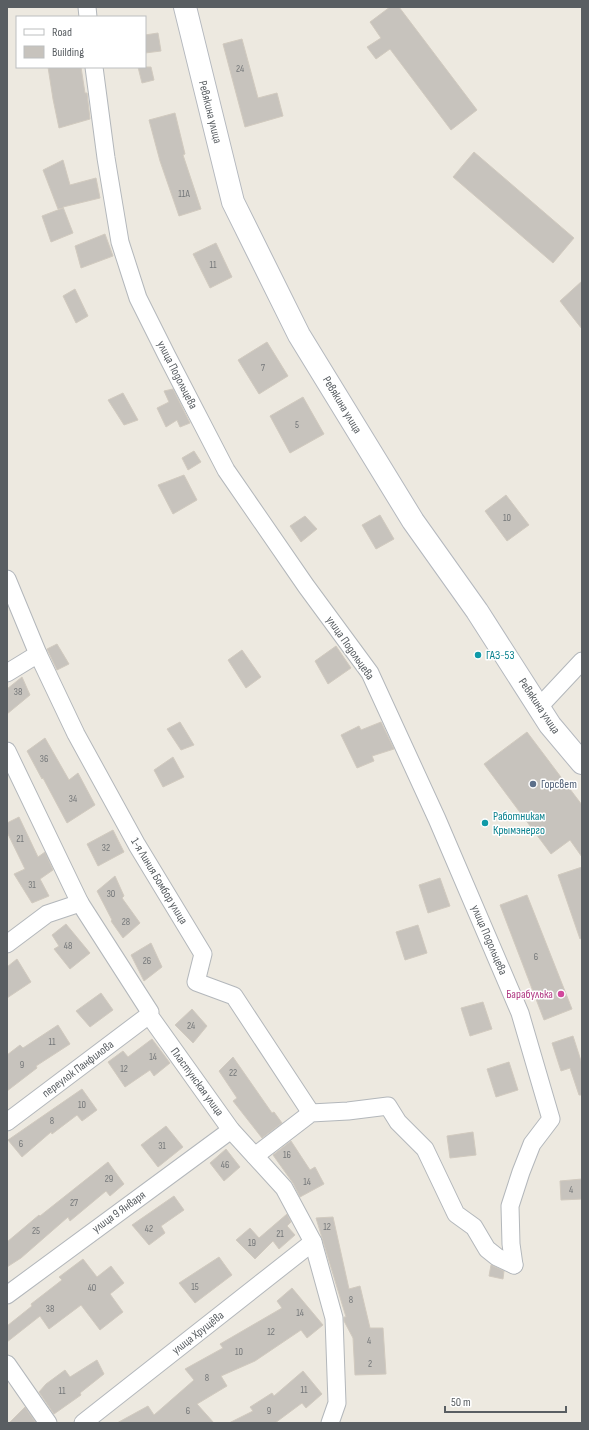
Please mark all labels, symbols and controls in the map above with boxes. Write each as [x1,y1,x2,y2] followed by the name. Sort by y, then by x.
[16,16,146,68] legend
[52,25,72,40] text: Road
[52,45,84,60] text: Building
[236,63,244,75] house number: 24
[195,79,225,145] street label: Ревякина улица
[178,188,190,200] house number: 11А
[210,259,217,271] house number: 11
[153,338,201,412] street label: улица Подольцева
[261,362,265,374] house number: 7
[319,374,365,437] street label: Ревякина улица
[295,419,299,431] house number: 5
[503,512,511,524] house number: 10
[322,613,378,683] street label: улица Подольцева
[486,648,514,663] place label: ГАЗ-53
[473,650,483,660] marker: ГАЗ-53
[515,675,563,737] street label: Ревякина улица
[14,686,22,698] house number: 38
[40,753,48,765] house number: 36
[541,777,577,792] place label: Горсвет
[528,779,538,789] marker: Горсвет
[69,793,77,805] house number: 34
[493,809,545,838] place label: Работникам Крымэнерго
[480,818,490,828] marker: Работникам Крымэнерго
[16,833,24,845] house number: 21
[127,835,191,927] street label: 1-я Линия Бомбор улица
[102,842,110,854] house number: 32
[28,879,36,891] house number: 31
[107,888,115,900] house number: 30
[468,903,511,978] street label: улица Подольцева
[122,916,130,928] house number: 28
[64,940,72,952] house number: 48
[534,951,538,963] house number: 6
[143,955,151,967] house number: 26
[506,987,553,1002] place label: Барабулька
[556,989,566,999] marker: Барабулька
[187,1020,195,1032] house number: 24
[49,1036,56,1048] house number: 11
[39,1037,117,1101] street label: переулок Панфилова
[167,1045,227,1120] street label: Пластунская улица
[149,1051,157,1063] house number: 14
[20,1059,24,1071] house number: 9
[120,1063,128,1075] house number: 12
[229,1067,237,1079] house number: 22
[78,1099,86,1111] house number: 10
[50,1115,54,1127] house number: 8
[19,1138,23,1150] house number: 6
[158,1140,166,1152] house number: 31
[283,1149,291,1161] house number: 16
[221,1159,229,1171] house number: 46
[105,1173,113,1185] house number: 29
[303,1176,311,1188] house number: 14
[569,1184,573,1196] house number: 4
[89,1187,149,1236] street label: улица 9 Января
[70,1197,78,1209] house number: 27
[323,1221,331,1233] house number: 12
[145,1223,153,1235] house number: 42
[32,1225,40,1237] house number: 25
[276,1228,284,1240] house number: 21
[248,1237,256,1249] house number: 19
[191,1281,199,1293] house number: 15
[88,1282,96,1294] house number: 40
[349,1294,353,1306] house number: 8
[46,1303,54,1315] house number: 38
[296,1307,304,1319] house number: 14
[169,1308,227,1358] street label: улица Хрущёва
[267,1326,275,1338] house number: 12
[367,1335,371,1347] house number: 4
[235,1346,243,1358] house number: 10
[368,1358,372,1370] house number: 2
[205,1372,209,1384] house number: 8
[301,1384,308,1396] house number: 11
[59,1385,66,1397] house number: 11
[445,1388,566,1414] scale bar
[451,1395,471,1410] text: 50 m
[186,1405,190,1417] house number: 6
[267,1405,271,1417] house number: 9

